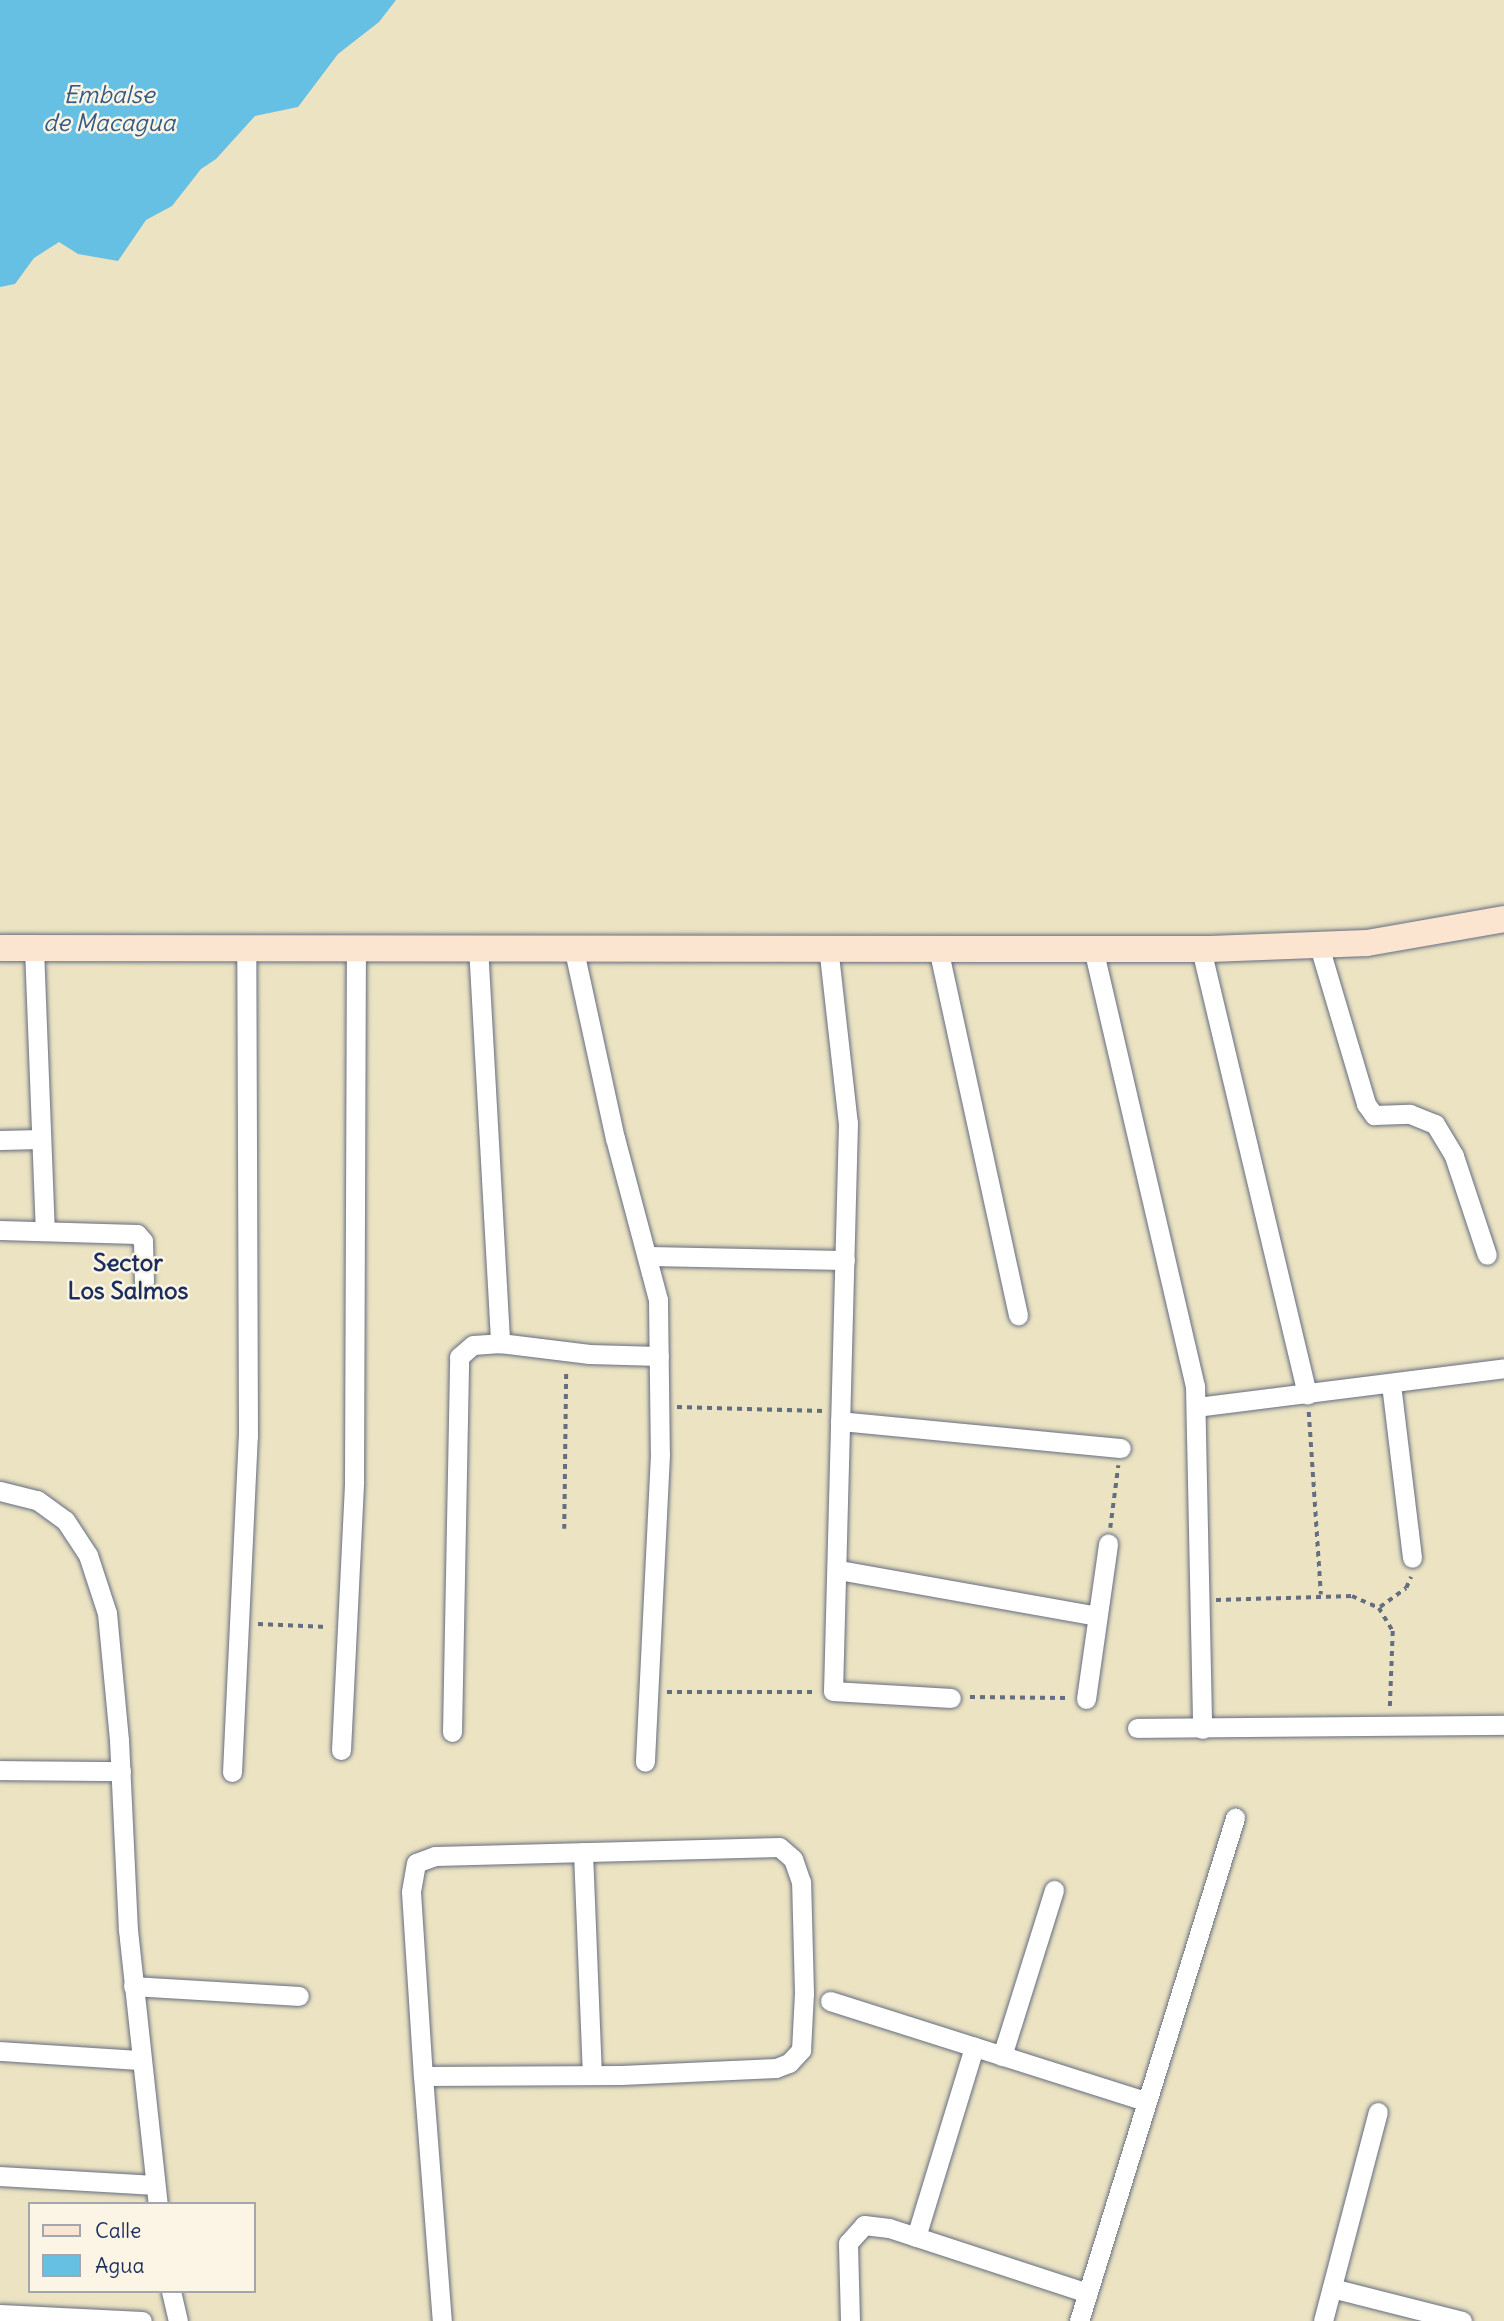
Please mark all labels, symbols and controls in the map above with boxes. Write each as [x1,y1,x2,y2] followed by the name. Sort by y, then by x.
[43,81,175,137] water label: Embalse de Macagua
[68,1249,188,1305] district label: Sector Los Salmos
[28,2202,256,2293] legend
[95,2217,141,2244] text: Calle
[95,2252,144,2279] text: Agua

